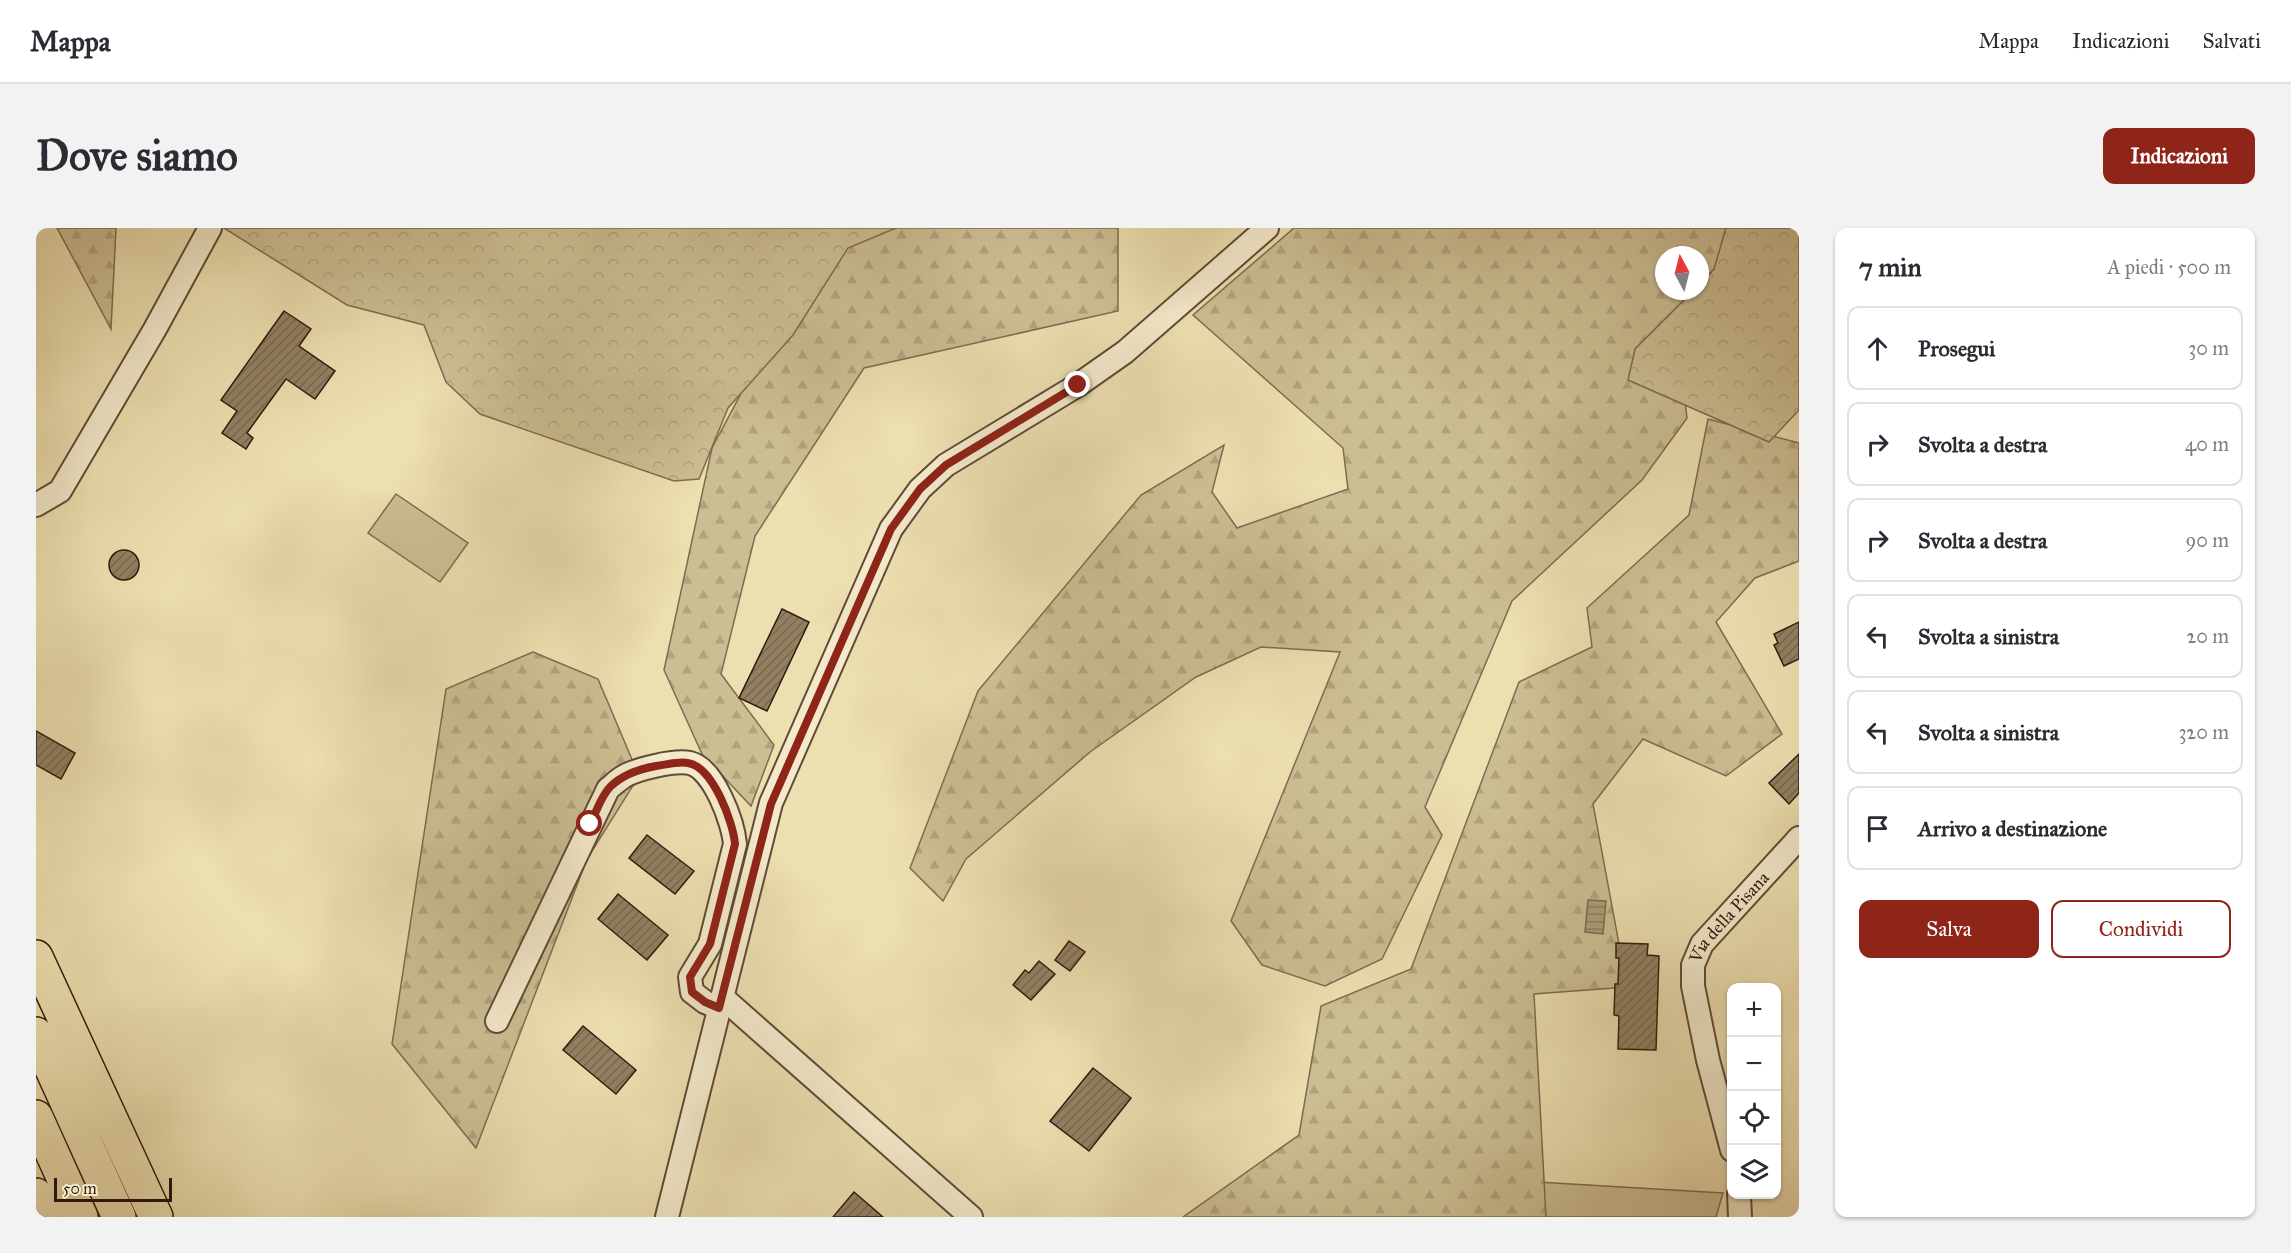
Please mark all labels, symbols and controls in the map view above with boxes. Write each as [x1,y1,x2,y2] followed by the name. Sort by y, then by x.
[30,24,111,59] text: Mappa
[1979,28,2039,54] text: Mappa
[2072,28,2170,54] text: Indicazioni
[2203,28,2261,54] text: Salvati
[2103,128,2255,184] button: Indicazioni
[36,130,238,182] text: Dove siamo
[1655,246,1709,300] north arrow
[1859,251,1922,283] text: 7 min
[2107,255,2231,279] text: A piedi · 500 m
[1861,332,1894,365] icon: ahead
[1918,335,1995,362] text: Prosegui
[2188,336,2229,360] text: 30 m
[1064,371,1090,397] route end
[1861,428,1894,461] icon: right
[1918,431,2047,458] text: Svolta a destra
[2185,432,2229,456] text: 40 m
[1861,524,1894,557] icon: right
[1918,527,2047,554] text: Svolta a destra
[2186,528,2229,552] text: 90 m
[1861,620,1894,653] icon: left
[1918,623,2059,650] text: Svolta a sinistra
[2186,624,2229,648] text: 20 m
[1861,716,1894,749] icon: left
[1918,719,2059,746] text: Svolta a sinistra
[2178,720,2229,744] text: 320 m
[576,810,602,836] route start
[1861,812,1894,845] icon: arrive
[1918,815,2107,842] text: Arrivo a destinazione
[1684,867,1774,967] street label: Via della Pisana
[1859,900,2039,958] button: Salva
[2051,900,2231,958] button: Condividi
[1727,983,1781,1199] map controls
[1727,983,1781,1037] button: +
[1727,1037,1781,1091] button: −
[1727,1091,1781,1145] button: locate
[1727,1145,1781,1199] button: layers
[54,1175,172,1202] scale bar
[63,1179,97,1198] text: 50 m

